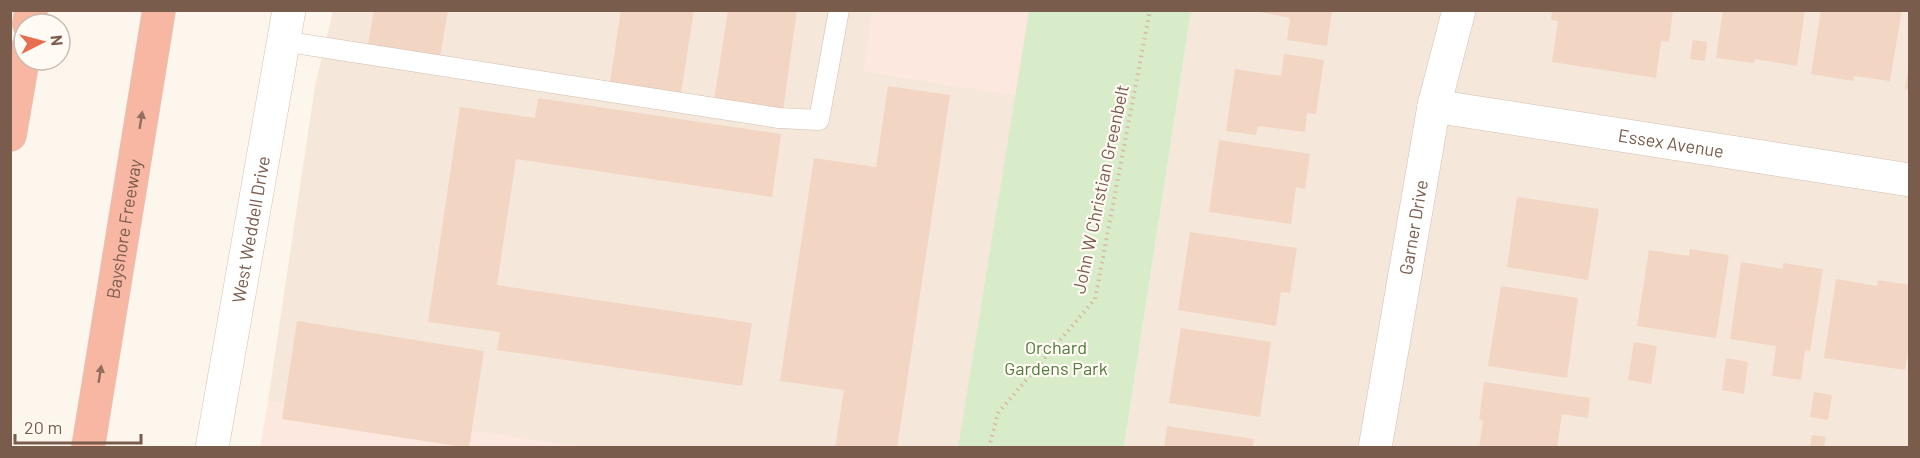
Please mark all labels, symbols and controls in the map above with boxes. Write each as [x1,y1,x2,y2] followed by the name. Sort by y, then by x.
[12,12,72,72] north arrow
[47,34,67,47] text: N
[1067,83,1133,295] street label: John W Christian Greenbelt
[137,110,146,129] one-way arrow
[1617,124,1726,162] street label: Essex Avenue
[227,154,274,305] street label: West Weddell Drive
[101,157,146,300] street label: Bayshore Freeway
[1394,178,1432,277] street label: Garner Drive
[1004,336,1108,379] park label: Orchard Gardens Park
[95,365,104,384] one-way arrow
[15,407,141,445] scale bar
[24,416,62,438] text: 20 m

